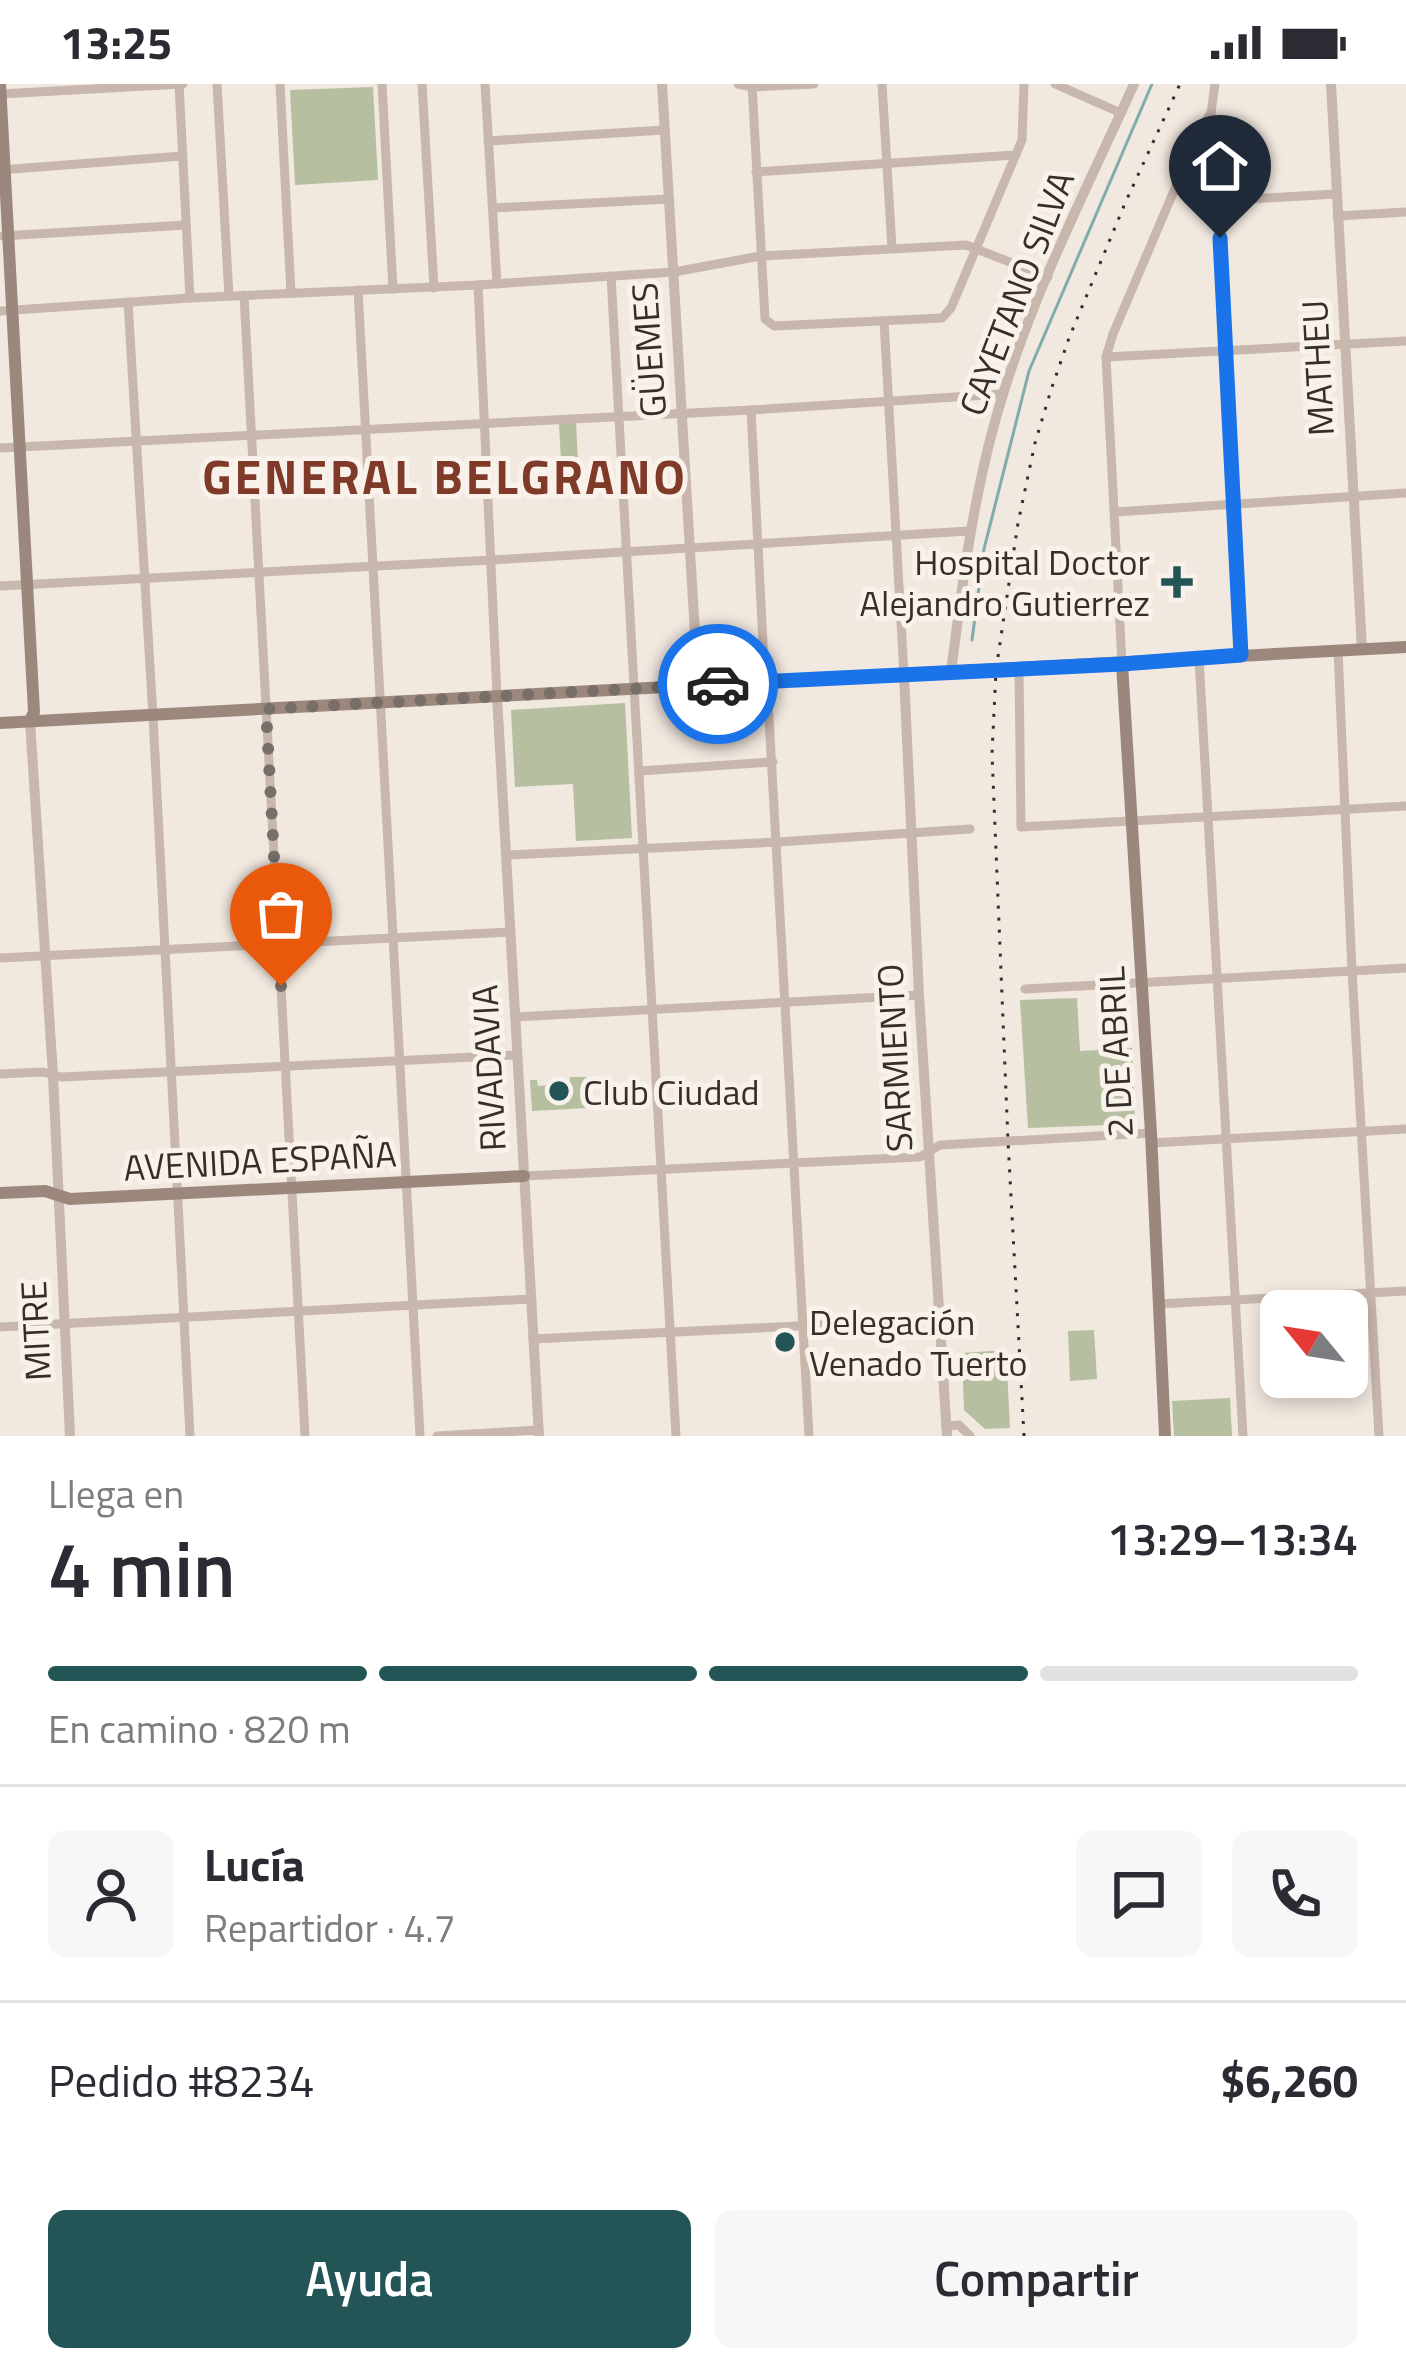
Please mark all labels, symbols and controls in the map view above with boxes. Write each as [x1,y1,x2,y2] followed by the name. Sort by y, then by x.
[60,8,172,76] text: 13:25
[1169,115,1271,238] pin
[1187,133,1253,199] icon: home
[944,163,1088,423] street label: CAYETANO SILVA
[616,281,680,419] street label: GÜEMES
[1286,298,1348,438] street label: MATHEU
[202,440,688,513] district label: GENERAL BELGRANO
[860,534,1150,630] place label: Hospital Doctor Alejandro Gutierrez
[1161,566,1193,598] marker: Hospital Doctor Alejandro Gutierrez
[658,624,778,744] courier
[685,651,751,717] icon: car
[230,863,332,986] pin
[248,881,314,947] icon: bag
[862,963,926,1153] street label: SARMIENTO
[1083,965,1147,1139] street label: 2 DE ABRIL
[456,983,520,1153] street label: RIVADAVIA
[583,1064,760,1119] place label: Club Ciudad
[546,1078,572,1104] marker: Club Ciudad
[122,1125,398,1195] street label: AVENIDA ESPAÑA
[5,1280,65,1382] street label: MITRE
[1260,1290,1368,1398] north arrow
[1260,1290,1368,1398] map controls
[809,1294,1028,1390] place label: Delegación Venado Tuerto
[772,1329,798,1355] marker: Delegación Venado Tuerto
[48,1464,184,1523] text: Llega en
[1107,1504,1358,1572] text: 13:29–13:34
[48,1509,236,1627] text: 4 min
[48,1699,351,1758] text: En camino · 820 m
[204,1830,305,1898] text: Lucía
[48,1831,174,1957] button: person
[1076,1831,1202,1957] button: chat
[1232,1831,1358,1957] button: phone
[204,1898,456,1957] text: Repartidor · 4.7
[48,2046,314,2114] text: Pedido #8234
[1220,2046,1358,2114] text: $6,260
[48,2210,691,2348] button: Ayuda
[715,2210,1358,2348] button: Compartir

